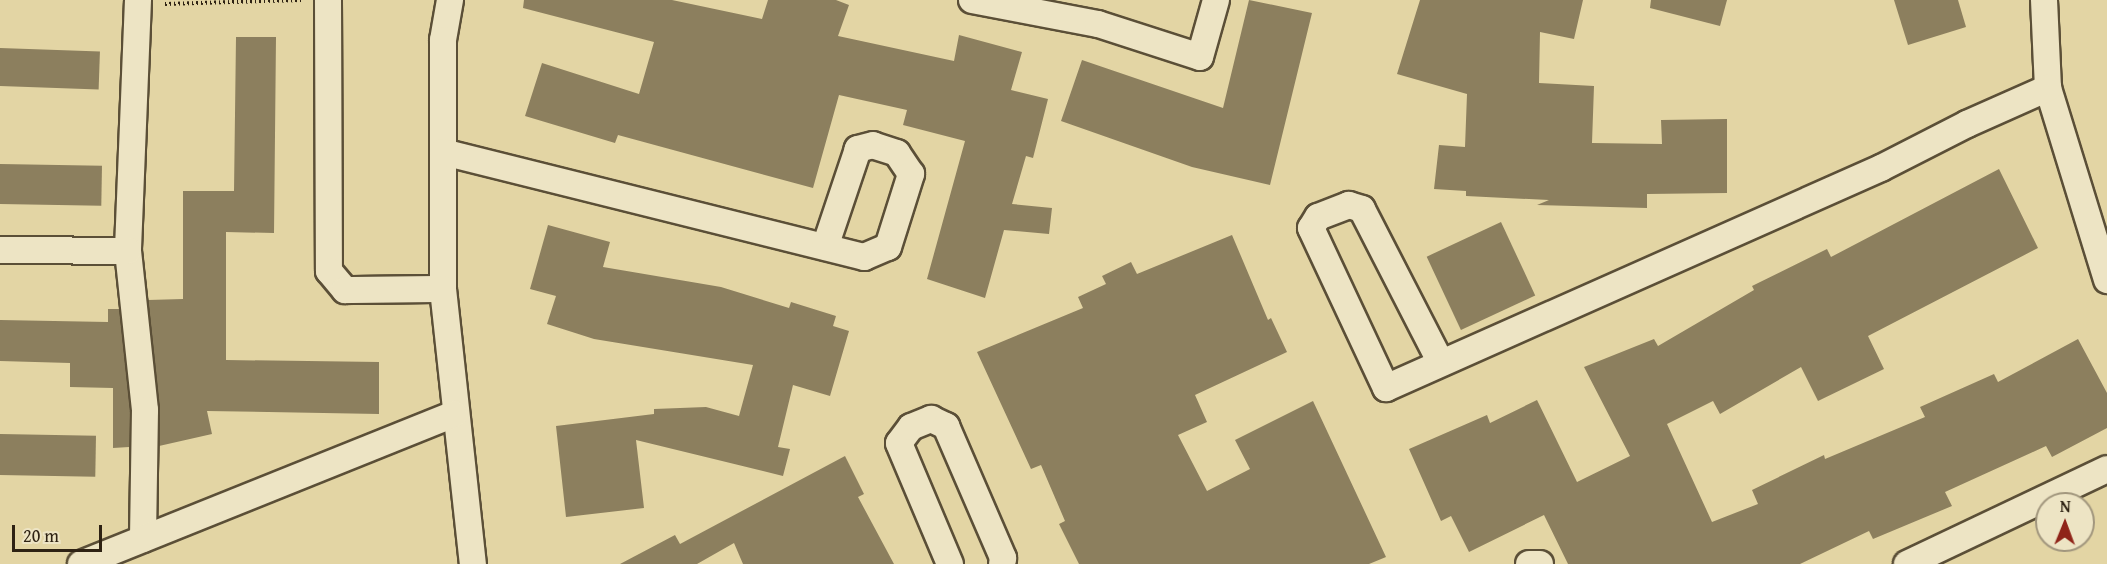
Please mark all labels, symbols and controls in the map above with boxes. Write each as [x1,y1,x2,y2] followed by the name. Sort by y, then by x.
[2035,492,2095,552] north arrow
[2060,494,2071,518] text: N
[15,513,105,551] scale bar
[23,522,59,549] text: 20 m

